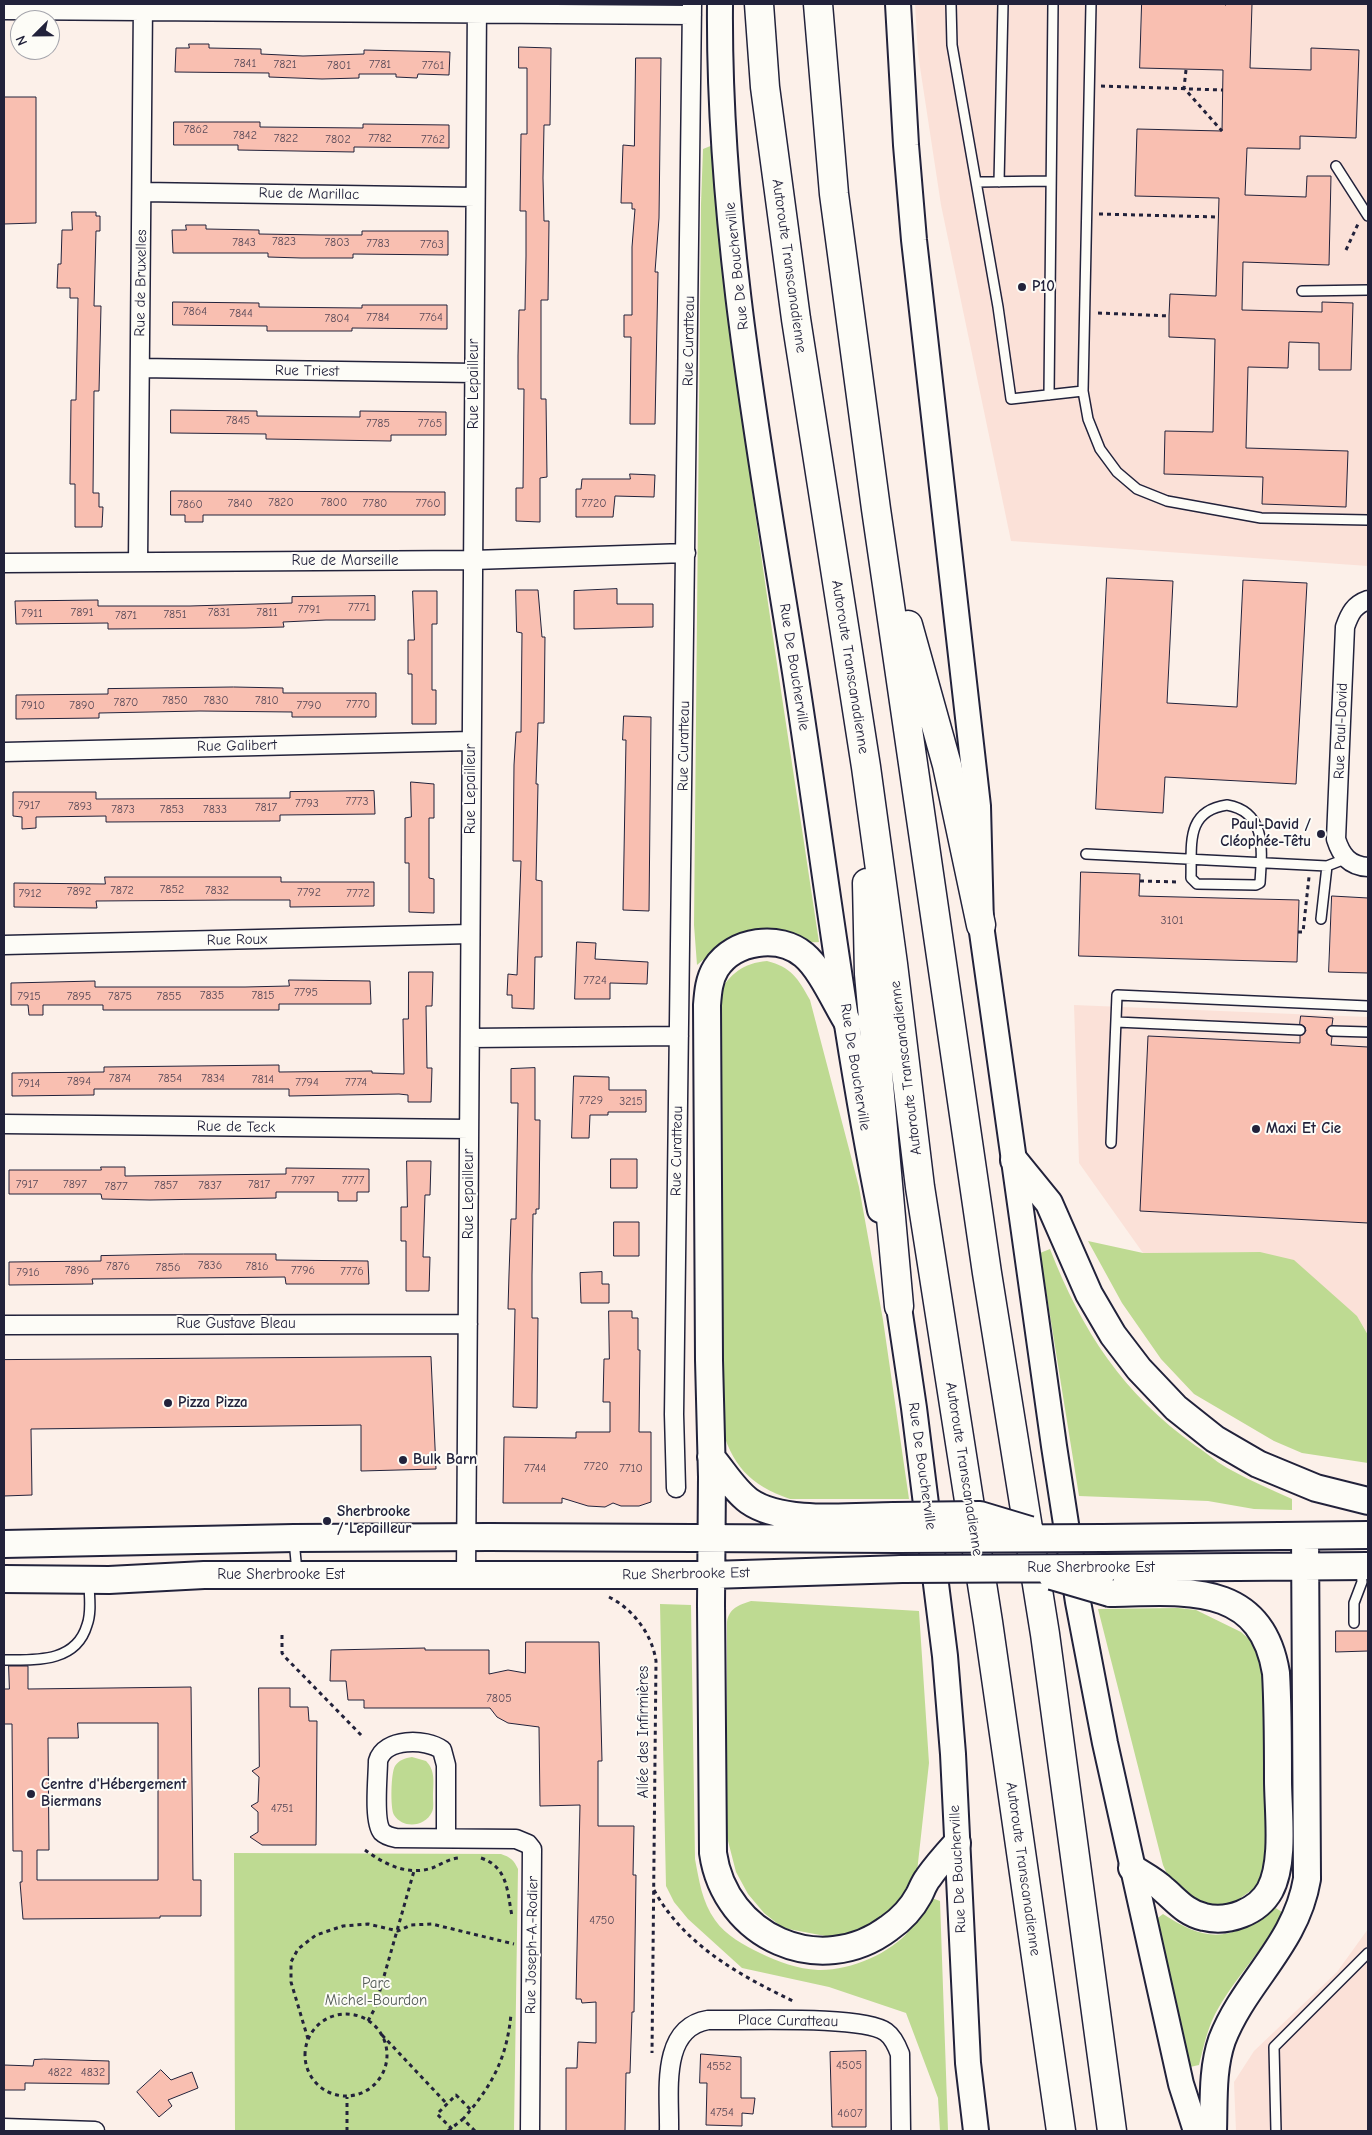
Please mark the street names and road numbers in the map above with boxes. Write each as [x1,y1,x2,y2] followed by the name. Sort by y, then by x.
[768,178,810,354] street label: Autoroute Transcanadienne
[258,184,360,204] street label: Rue de Marillac
[721,201,753,331] street label: Rue De Boucherville
[131,229,151,337] street label: Rue de Bruxelles
[679,296,699,386] street label: Rue Curatteau
[465,339,483,429] street label: Rue Lepailleur
[275,361,339,381] street label: Rue Triest
[291,552,399,570] street label: Rue de Marseille
[827,579,873,755] street label: Autoroute Transcanadienne
[775,602,813,732] street label: Rue De Boucherville
[1330,683,1352,779] street label: Rue Paul-David
[674,701,694,791] street label: Rue Curatteau
[197,736,277,756] street label: Rue Galibert
[462,744,480,834] street label: Rue Lepailleur
[207,930,267,950] street label: Rue Roux
[886,980,926,1156] street label: Autoroute Transcanadienne
[836,1002,874,1132] street label: Rue De Boucherville
[667,1106,687,1196] street label: Rue Curatteau
[197,1117,275,1137] street label: Rue de Teck
[460,1149,478,1239] street label: Rue Lepailleur
[176,1315,296,1333] street label: Rue Gustave Bleau
[941,1381,987,1557] street label: Autoroute Transcanadienne
[904,1401,940,1531] street label: Rue De Boucherville
[1027,1559,1155,1577] street label: Rue Sherbrooke Est
[622,1564,750,1584] street label: Rue Sherbrooke Est
[217,1566,345,1584] street label: Rue Sherbrooke Est
[635,1666,653,1798] street label: Allée des Infirmières
[1002,1781,1044,1957] street label: Autoroute Transcanadienne
[946,1804,970,1934] street label: Rue De Boucherville
[522,1876,542,2014] street label: Rue Joseph-A.-Rodier
[738,2011,838,2031] street label: Place Curatteau

